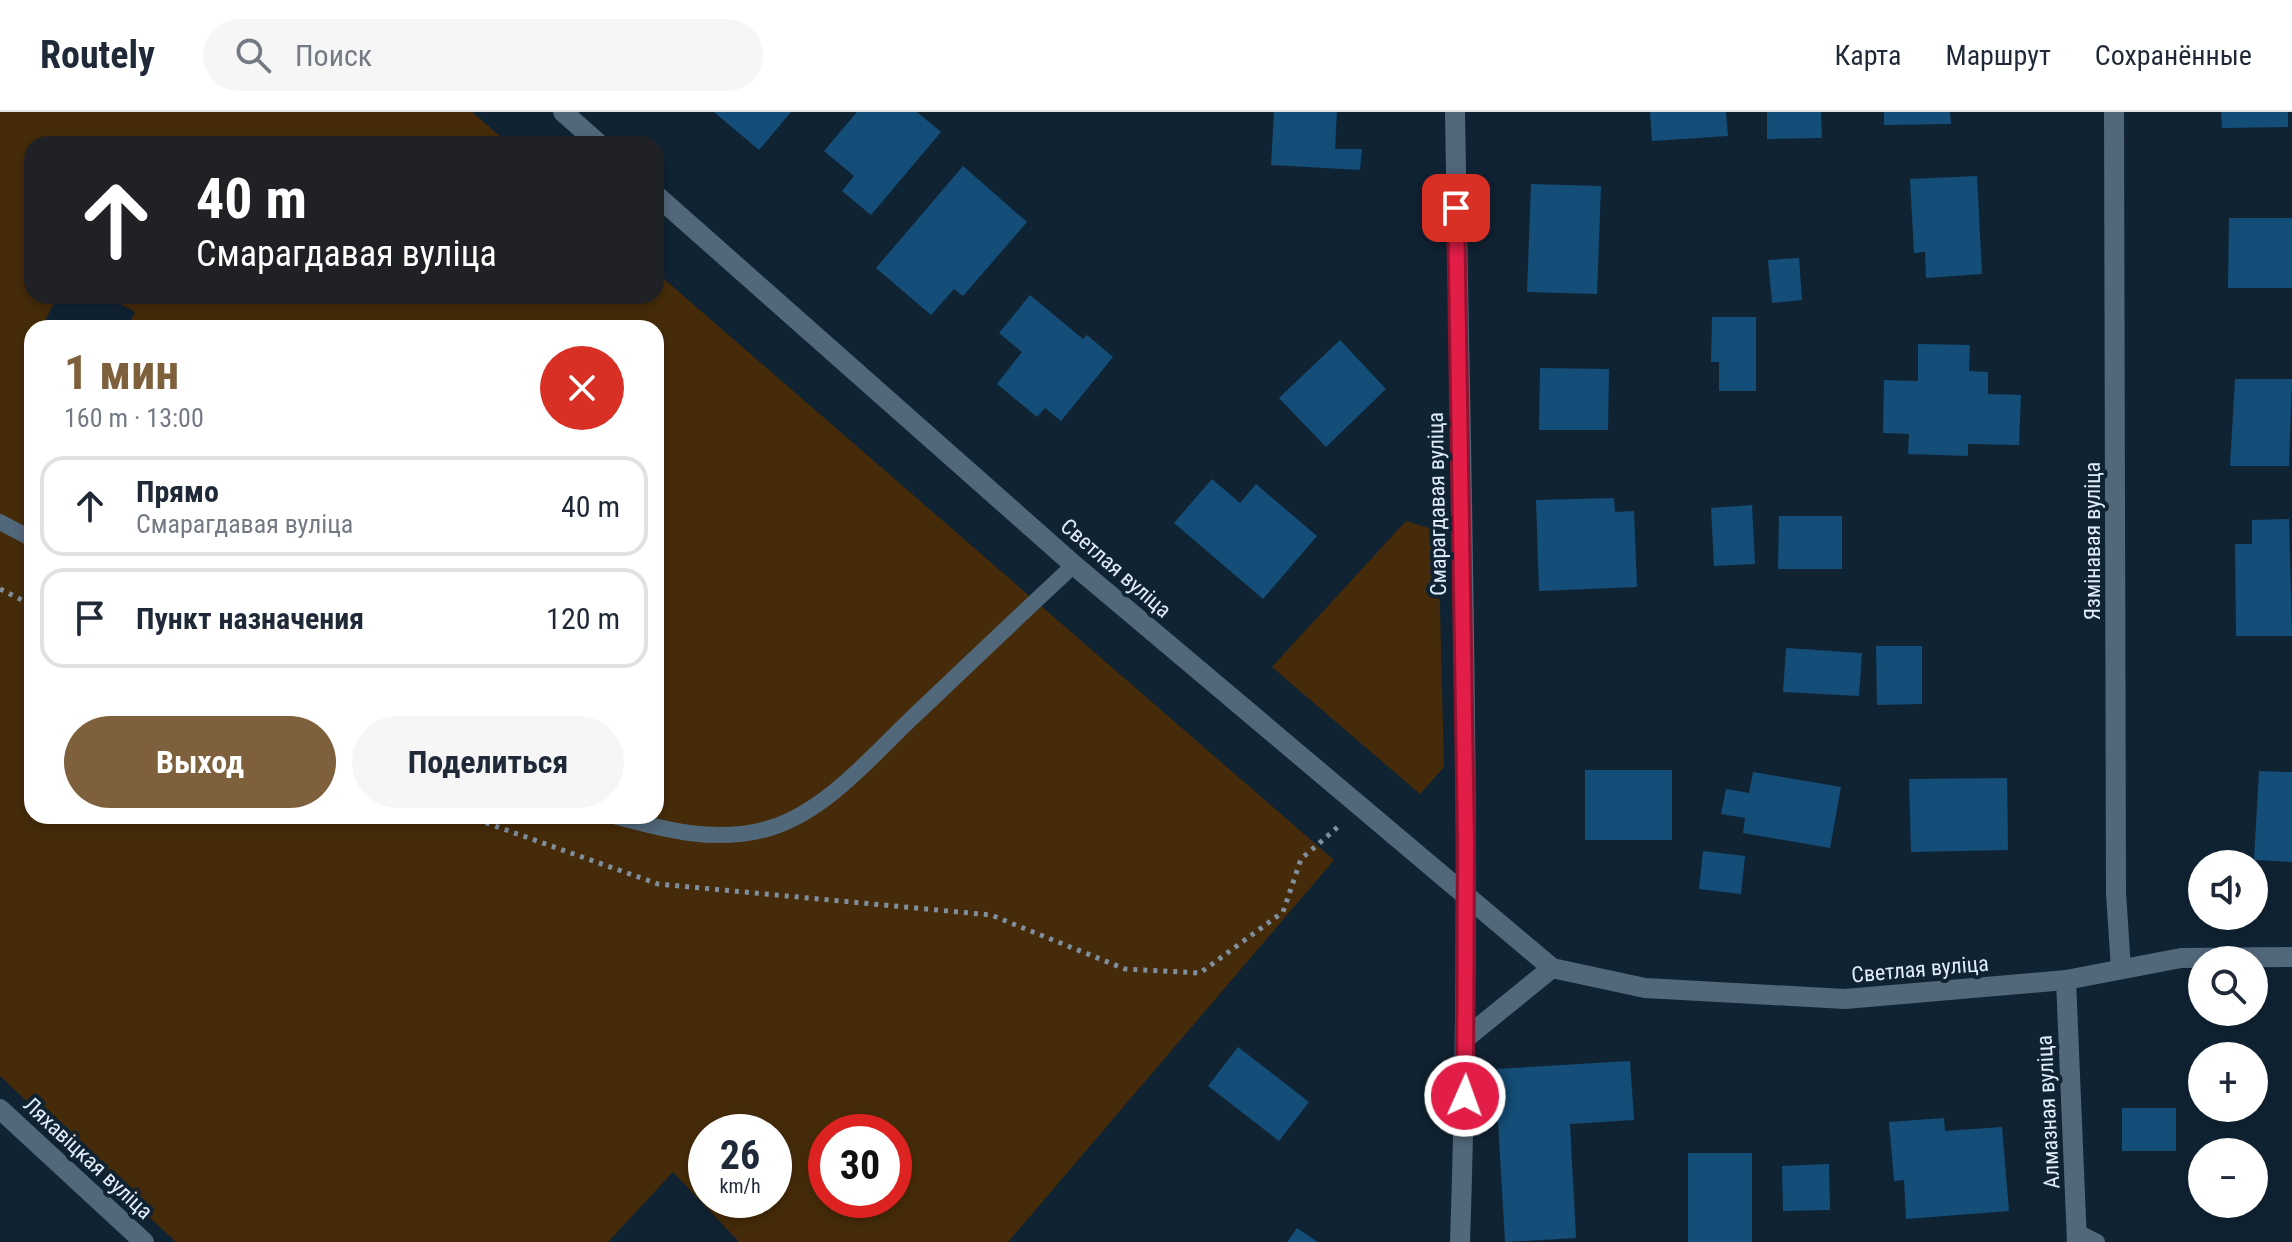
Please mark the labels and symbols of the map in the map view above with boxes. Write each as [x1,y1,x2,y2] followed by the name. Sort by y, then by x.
[1422,174,1490,242] pin
[1423,412,1451,596] street label: Смарагдавая вуліца
[2080,462,2105,620] street label: Язмінавая вуліца
[1056,513,1176,623] street label: Светлая вуліца
[1850,951,1990,987] street label: Светлая вуліца
[2031,1034,2065,1190] street label: Алмазная вуліца
[1423,1054,1507,1138] position arrow
[18,1092,158,1224] street label: Ляхавіцкая вуліца
[808,1114,912,1218] speed limit sign: 30

